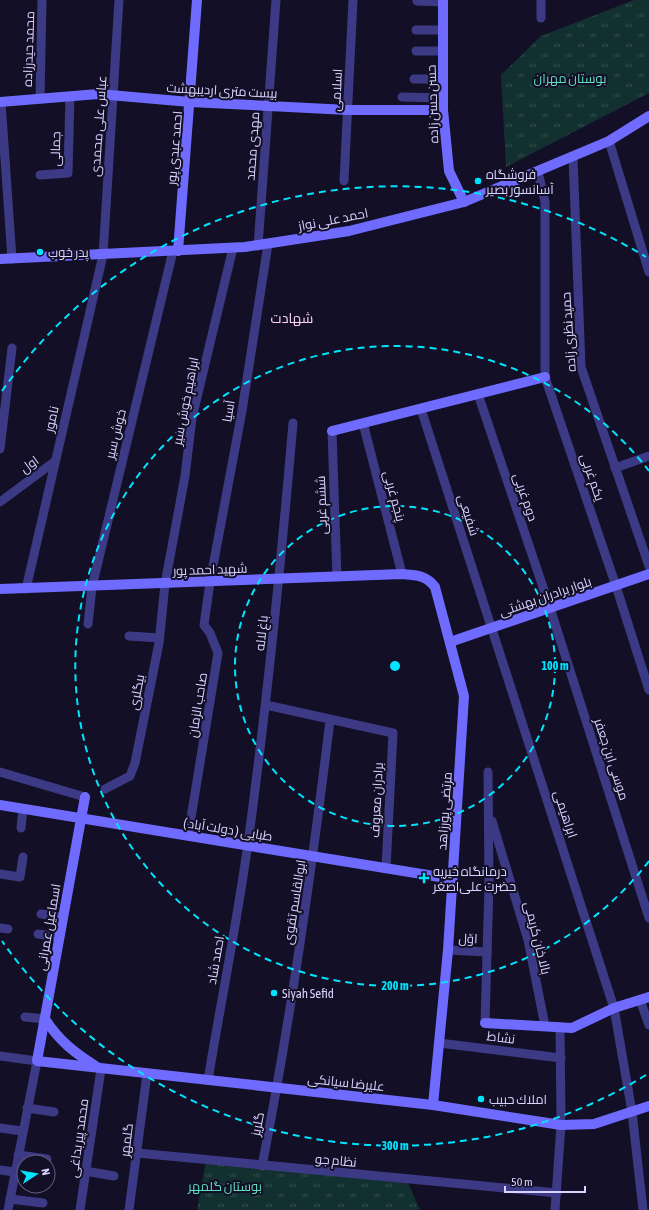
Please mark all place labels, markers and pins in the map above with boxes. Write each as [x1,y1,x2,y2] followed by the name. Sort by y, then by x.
[485,167,554,197] place label: فروشگاه آسانسور بصیر
[473,176,483,186] marker: فروشگاه آسانسور بصیر
[48,245,89,262] place label: پدر خوب
[35,247,45,257] marker: پدر خوب
[388,659,402,673] centre of rings
[432,864,516,894] place label: درمانگاه خیریه حضرت علی‌اصغر
[418,872,430,884] marker: درمانگاه خیریه حضرت علی‌اصغر
[282,986,334,1001] place label: Siyah Sefid
[269,988,279,998] marker: Siyah Sefid
[489,1092,547,1107] place label: املاك حبيب
[476,1094,486,1104] marker: املاك حبيب

